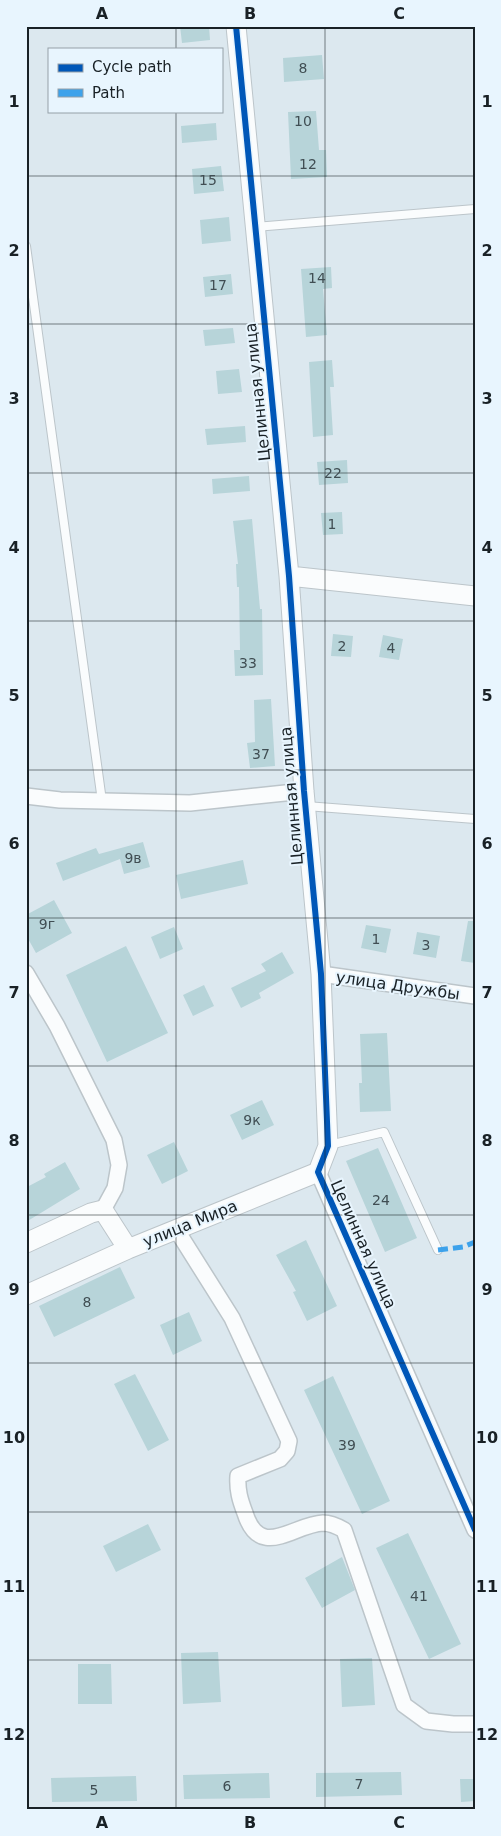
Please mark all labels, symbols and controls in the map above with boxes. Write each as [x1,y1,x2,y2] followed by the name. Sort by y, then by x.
[96,4,109,23] text: A
[244,4,256,23] text: B
[393,4,405,23] text: C
[48,48,222,112] legend
[92,58,172,76] text: Cycle path
[299,60,307,76] house number: 8
[92,84,125,102] text: Path
[8,92,20,111] text: 1
[481,92,493,111] text: 1
[294,113,312,129] house number: 10
[299,156,317,172] house number: 12
[199,172,217,188] house number: 15
[8,241,20,260] text: 2
[481,241,493,260] text: 2
[308,270,326,286] house number: 14
[209,277,227,293] house number: 17
[241,322,274,462] street label: Целинная улица
[8,389,20,408] text: 3
[481,389,493,408] text: 3
[324,465,342,481] house number: 22
[328,516,336,532] house number: 1
[8,538,20,557] text: 4
[481,538,493,557] text: 4
[338,638,346,654] house number: 2
[387,640,396,656] house number: 4
[239,655,257,671] house number: 33
[8,686,20,705] text: 5
[481,686,493,705] text: 5
[276,726,307,866] street label: Целинная улица
[252,746,270,762] house number: 37
[8,834,20,853] text: 6
[481,834,493,853] text: 6
[124,850,142,866] house number: 9в
[39,916,55,932] house number: 9г
[372,931,380,947] house number: 1
[422,937,430,953] house number: 3
[335,967,461,1004] street label: улица Дружбы
[8,983,20,1002] text: 7
[481,983,493,1002] text: 7
[243,1112,261,1128] house number: 9к
[8,1131,20,1150] text: 8
[481,1131,493,1150] text: 8
[327,1177,401,1312] street label: Целинная улица
[372,1192,390,1208] house number: 24
[140,1196,240,1251] street label: улица Мира
[8,1280,20,1299] text: 9
[481,1280,493,1299] text: 9
[83,1294,91,1310] house number: 8
[3,1428,25,1447] text: 10
[476,1428,498,1447] text: 10
[338,1437,356,1453] house number: 39
[3,1577,25,1596] text: 11
[476,1577,498,1596] text: 11
[410,1588,428,1604] house number: 41
[3,1725,25,1744] text: 12
[476,1725,498,1744] text: 12
[355,1776,363,1792] house number: 7
[223,1778,232,1794] house number: 6
[90,1782,98,1798] house number: 5
[96,1813,109,1832] text: A
[244,1813,256,1832] text: B
[393,1813,405,1832] text: C

